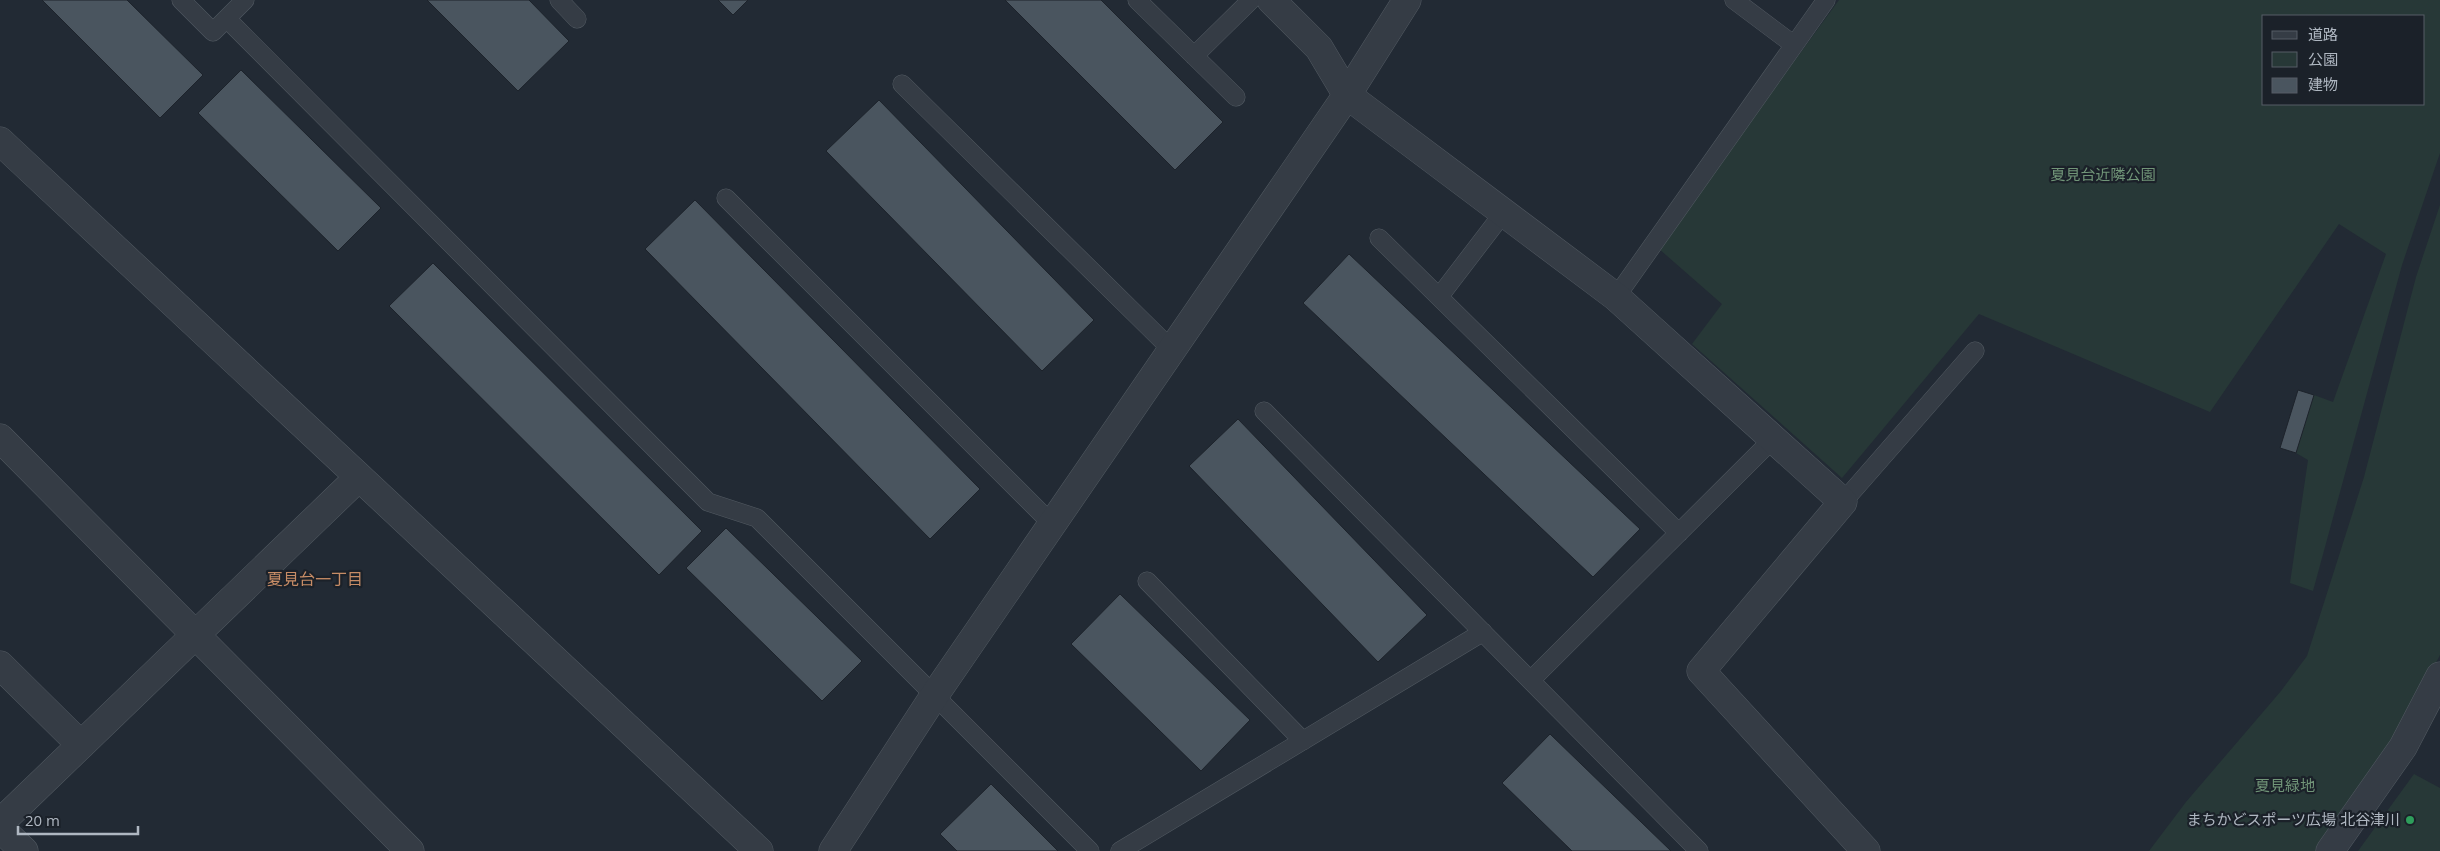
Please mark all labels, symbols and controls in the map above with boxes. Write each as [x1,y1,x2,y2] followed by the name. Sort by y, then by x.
[2262,15,2425,105] legend
[2308,24,2338,44] text: 道路
[2308,49,2338,69] text: 公園
[2308,74,2338,94] text: 建物
[2050,164,2156,184] park label: 夏見台近隣公園
[267,568,363,590] district label: 夏見台一丁目
[2255,775,2315,795] park label: 夏見緑地
[18,804,138,836] scale bar
[2186,809,2400,829] place label: まちかどスポーツ広場 北谷津川
[25,810,60,830] text: 20 m
[2404,814,2416,826] marker: まちかどスポーツ広場 北谷津川

